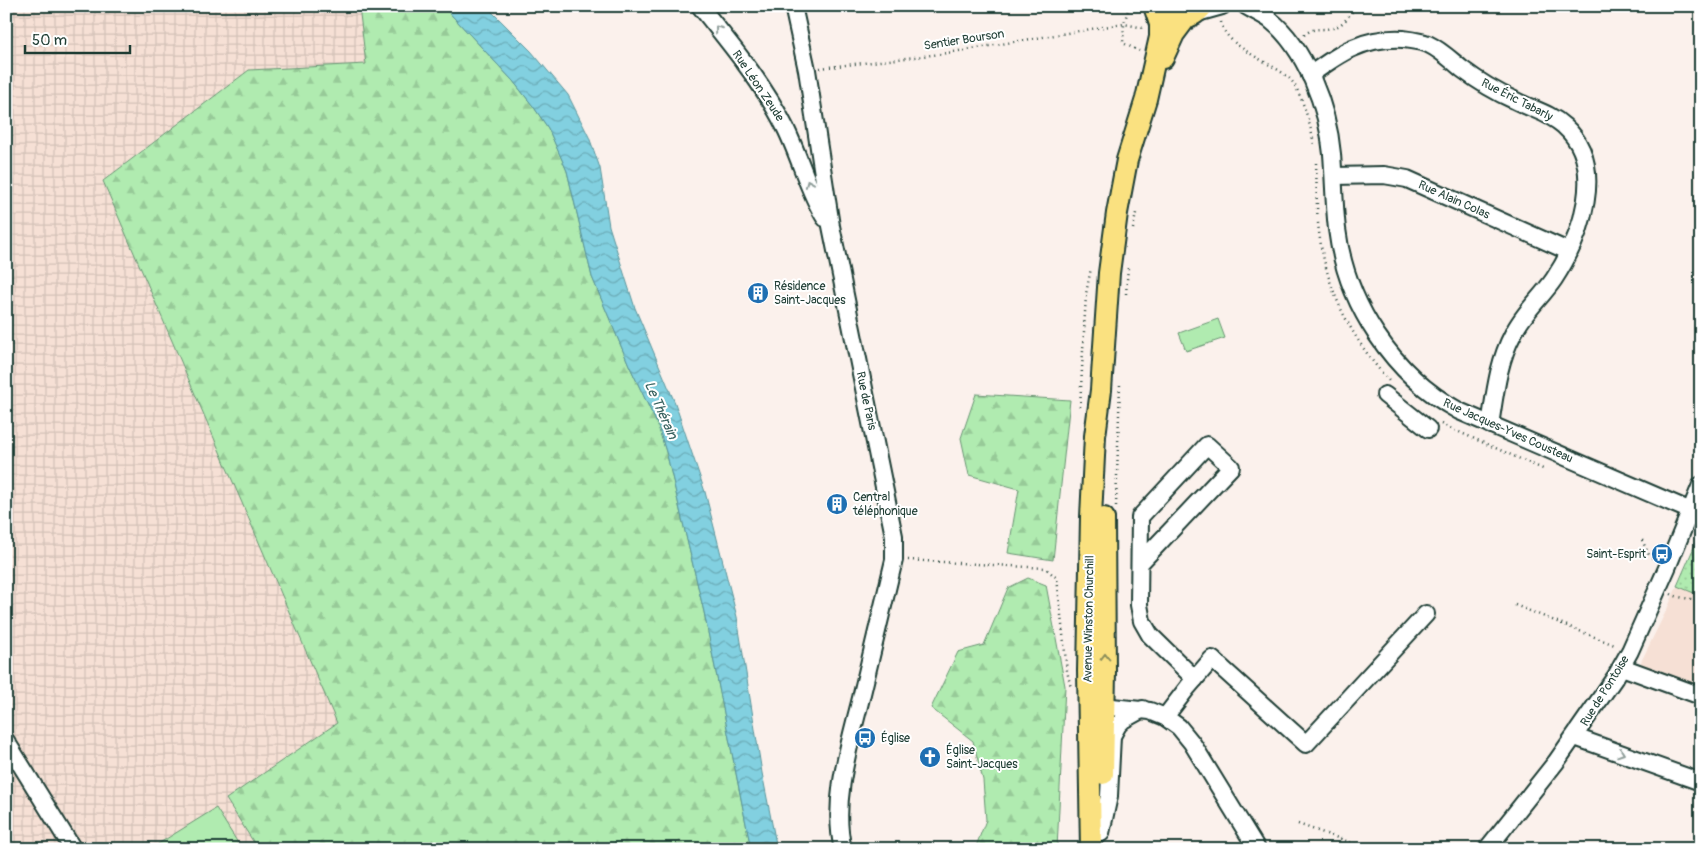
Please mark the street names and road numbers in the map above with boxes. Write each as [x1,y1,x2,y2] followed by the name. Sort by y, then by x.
[923,26,1005,54] street label: Sentier Bourson
[729,48,787,124] street label: Rue Léon Zeude
[1479,75,1556,125] street label: Rue Éric Tabarly
[1416,178,1493,223] street label: Rue Alain Colas
[852,370,880,432] street label: Rue de Paris
[1441,396,1575,466] street label: Rue Jacques-Yves Cousteau
[1080,555,1098,683] street label: Avenue Winston Churchill
[1577,653,1633,729] street label: Rue de Pontoise

